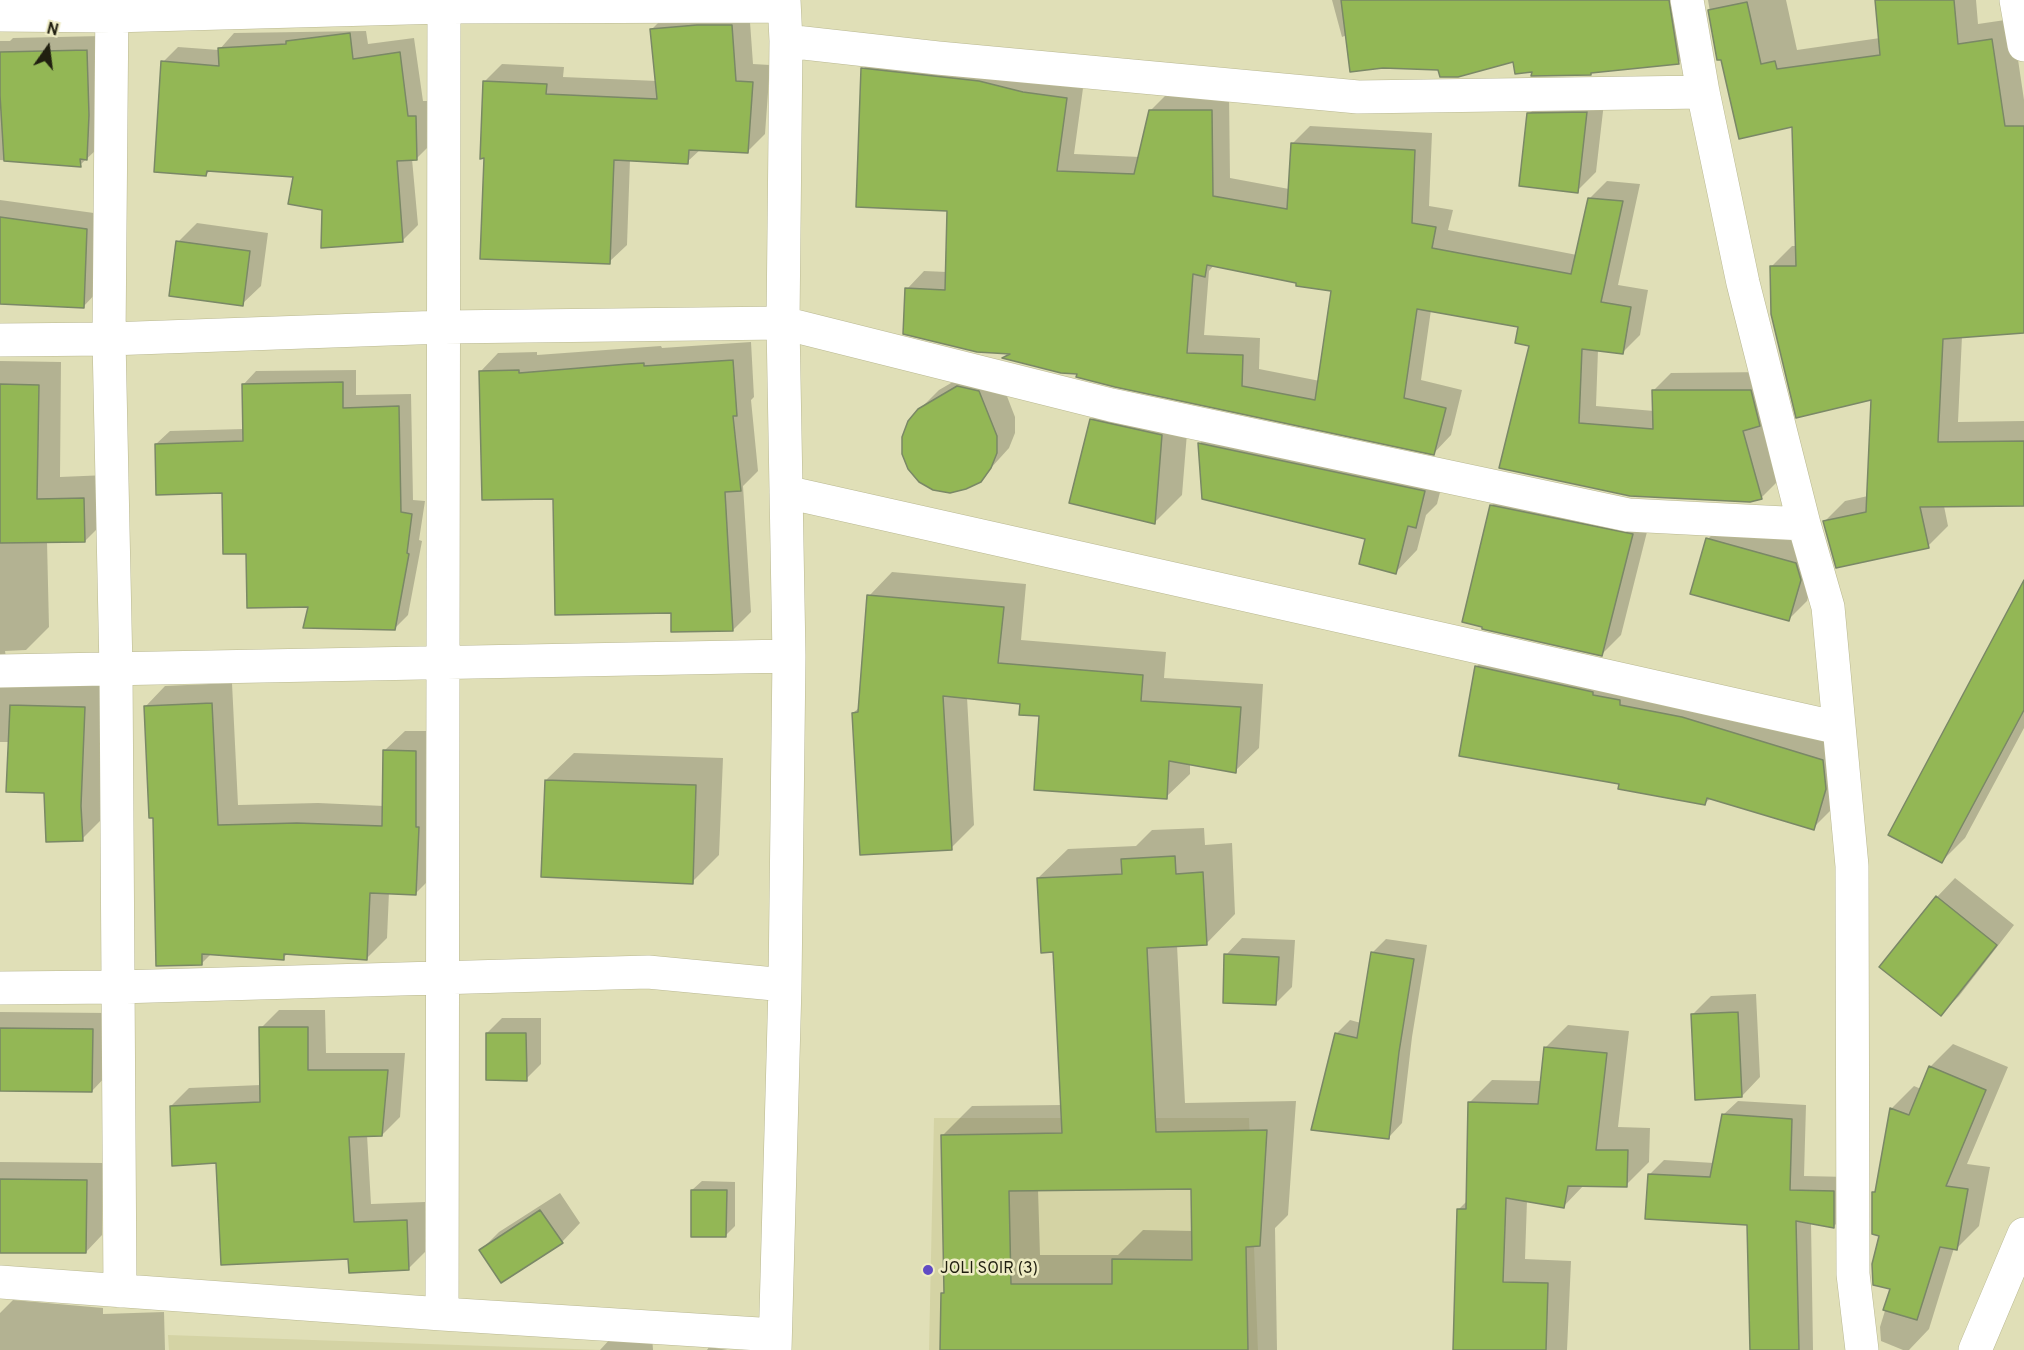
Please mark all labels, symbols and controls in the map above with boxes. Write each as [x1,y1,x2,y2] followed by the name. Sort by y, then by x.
[18,18,78,78] north arrow
[44,19,60,42] text: N
[940,1260,1038,1280] place label: JOLI SOIR (3)
[921,1263,935,1277] marker: JOLI SOIR (3)

